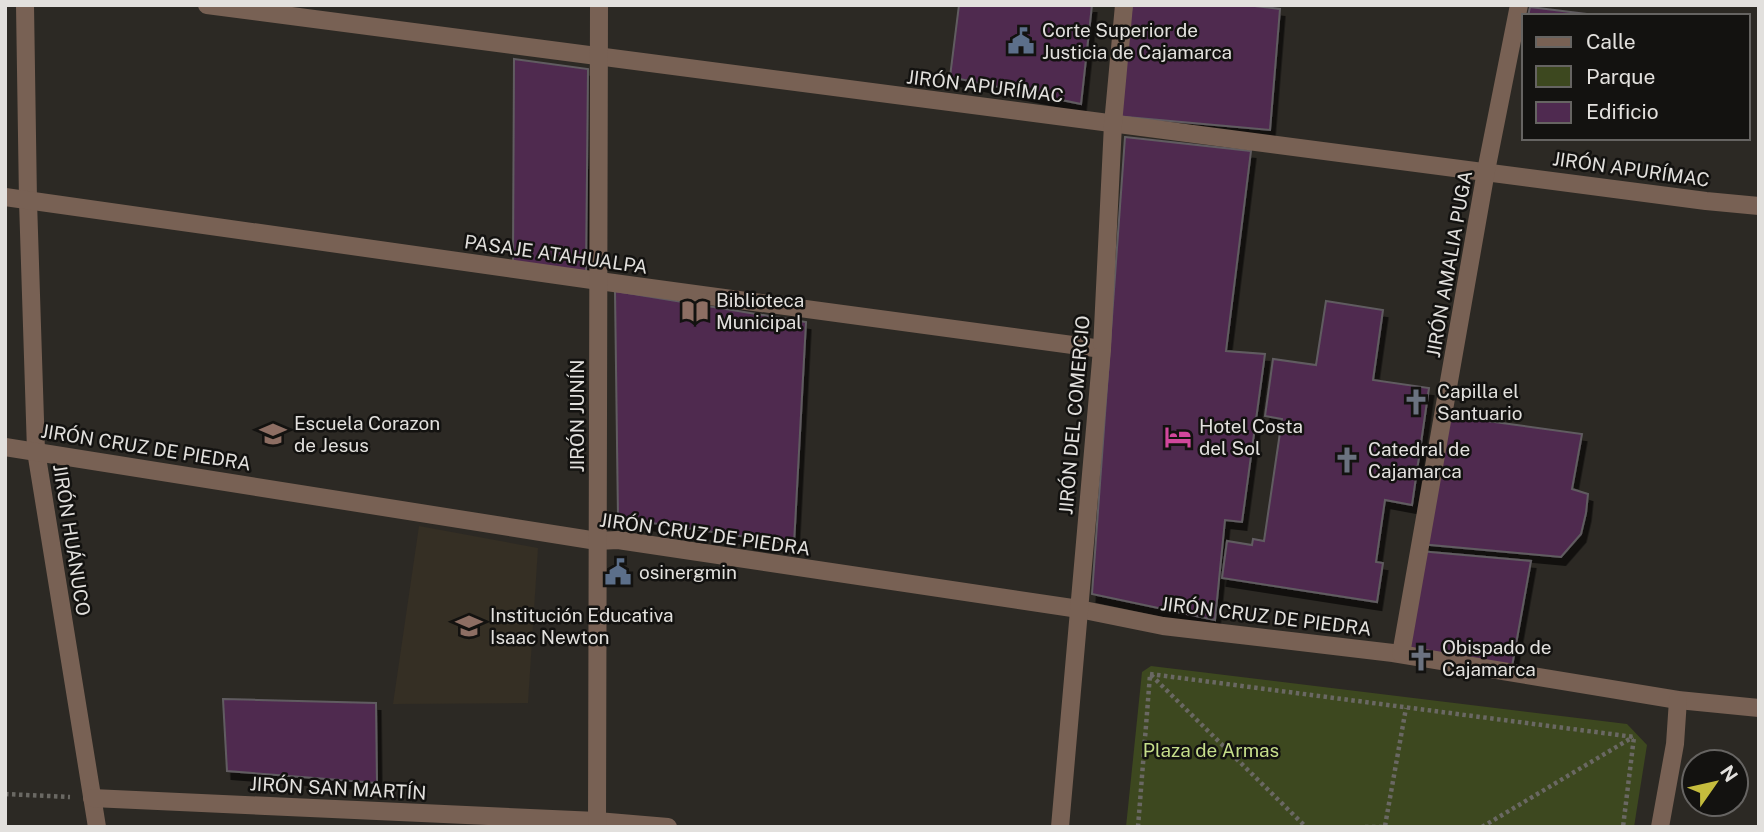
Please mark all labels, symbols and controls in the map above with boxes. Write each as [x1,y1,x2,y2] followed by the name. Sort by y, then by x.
[1522,14,1750,140] legend
[1042,19,1232,63] place label: Corte Superior de Justicia de Cajamarca
[1006,26,1036,56] public building icon: Corte Superior de Justicia de Cajamarca
[1586,29,1636,54] text: Calle
[1586,64,1655,89] text: Parque
[905,65,1065,107] street label: JIRÓN APURÍMAC
[1586,99,1659,124] text: Edificio
[1551,147,1711,191] street label: JIRÓN APURÍMAC
[1422,169,1476,359] street label: JIRÓN AMALIA PUGA
[463,230,649,278] street label: PASAJE ATAHUALPA
[716,289,804,333] place label: Biblioteca Municipal
[680,296,710,326] library icon: Biblioteca Municipal
[1054,315,1094,515] street label: JIRÓN DEL COMERCIO
[566,359,588,473] street label: JIRÓN JUNÍN
[1437,380,1522,424] place label: Capilla el Santuario
[1401,387,1431,417] church icon: Capilla el Santuario
[294,412,440,456] place label: Escuela Corazon de Jesus
[1199,415,1303,459] place label: Hotel Costa del Sol
[258,419,288,449] school or university icon: Escuela Corazon de Jesus
[39,420,253,474] street label: JIRÓN CRUZ DE PIEDRA
[1163,422,1193,452] hotel icon: Hotel Costa del Sol
[1368,438,1470,482] place label: Catedral de Cajamarca
[1332,445,1362,475] church icon: Catedral de Cajamarca
[49,462,95,618] street label: JIRÓN HUÁNUCO
[598,508,812,560] street label: JIRÓN CRUZ DE PIEDRA
[603,557,633,587] public building icon: osinergmin
[639,561,737,583] place label: osinergmin
[1159,592,1373,640] street label: JIRÓN CRUZ DE PIEDRA
[490,604,674,648] place label: Institución Educativa Isaac Newton
[454,611,484,641] school or university icon: Institución Educativa Isaac Newton
[1442,636,1552,680] place label: Obispado de Cajamarca
[1406,643,1436,673] church icon: Obispado de Cajamarca
[1143,739,1279,761] park label: Plaza de Armas
[1680,748,1750,818] north arrow
[1716,761,1742,786] text: N
[249,772,427,804] street label: JIRÓN SAN MARTÍN

